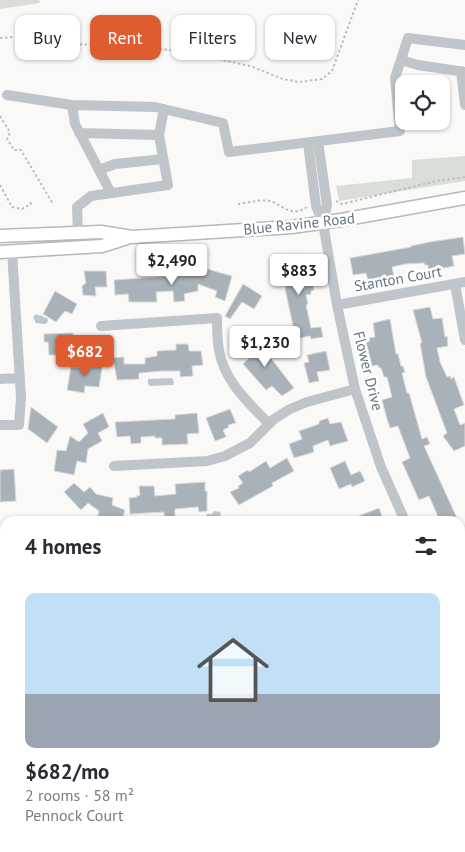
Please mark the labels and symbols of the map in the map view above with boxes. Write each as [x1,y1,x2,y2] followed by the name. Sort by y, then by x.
[242,208,356,239] street label: Blue Ravine Road
[131,244,213,286] pin: $2,490
[269,254,329,296] pin: $883
[353,261,443,296] street label: Stanton Court
[224,326,306,368] pin: $1,230
[349,329,388,413] street label: Flower Drive
[55,334,115,377] pin: $682

